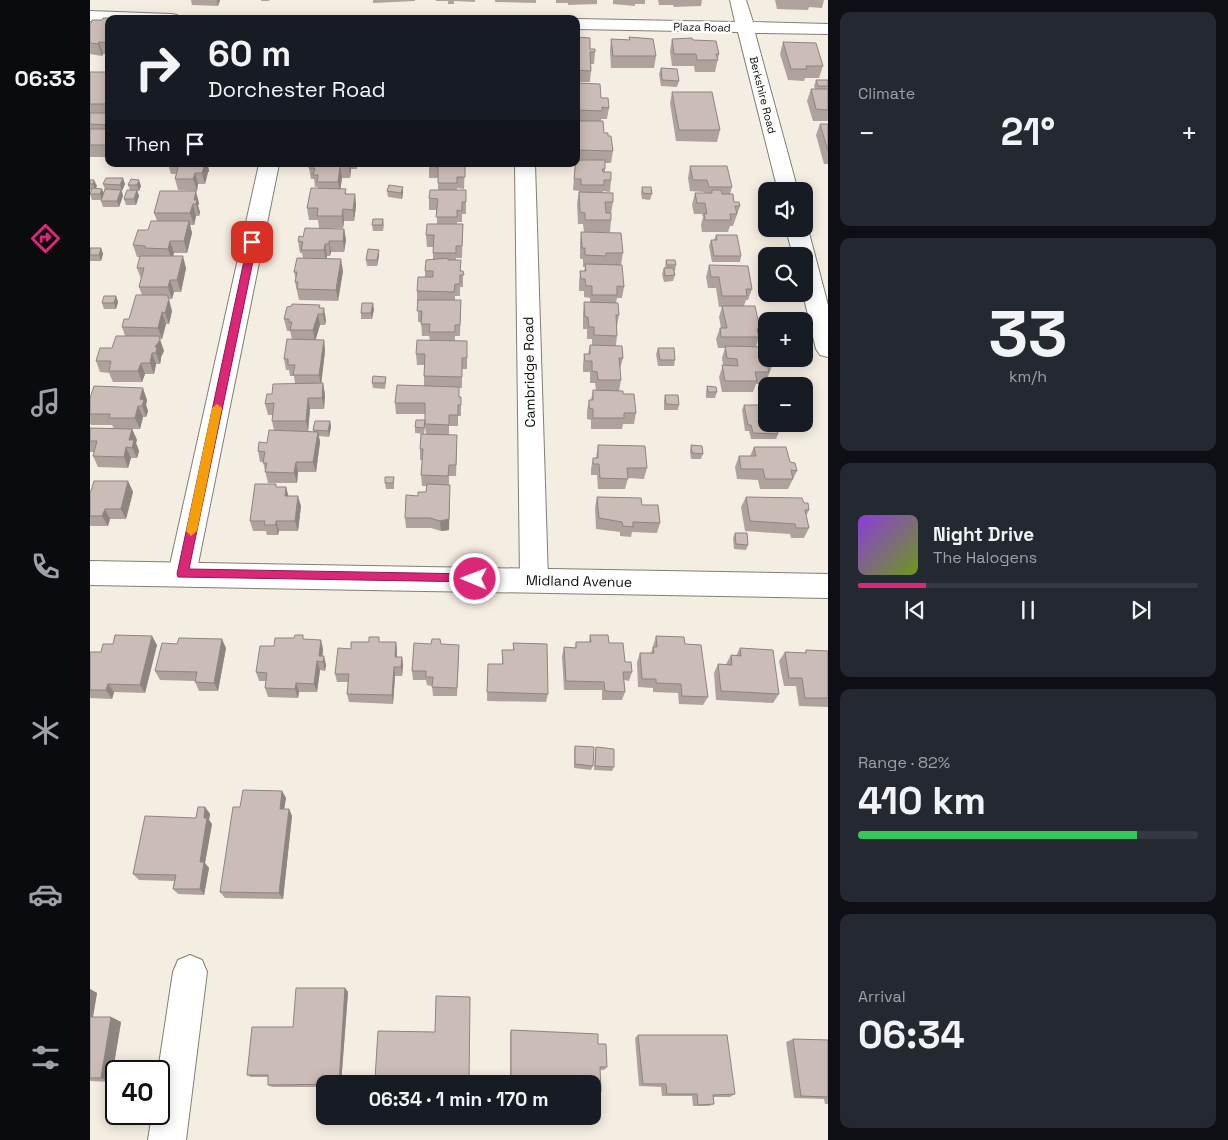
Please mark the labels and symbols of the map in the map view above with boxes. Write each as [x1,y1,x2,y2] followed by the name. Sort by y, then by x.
[673,19,731,35] street label: Plaza Road
[747,55,779,135] street label: Berkshire Road
[231,221,273,263] pin
[519,316,539,428] street label: Cambridge Road
[448,552,500,604] position arrow
[526,571,632,591] street label: Midland Avenue
[105,1060,170,1125] speed limit sign: 40

